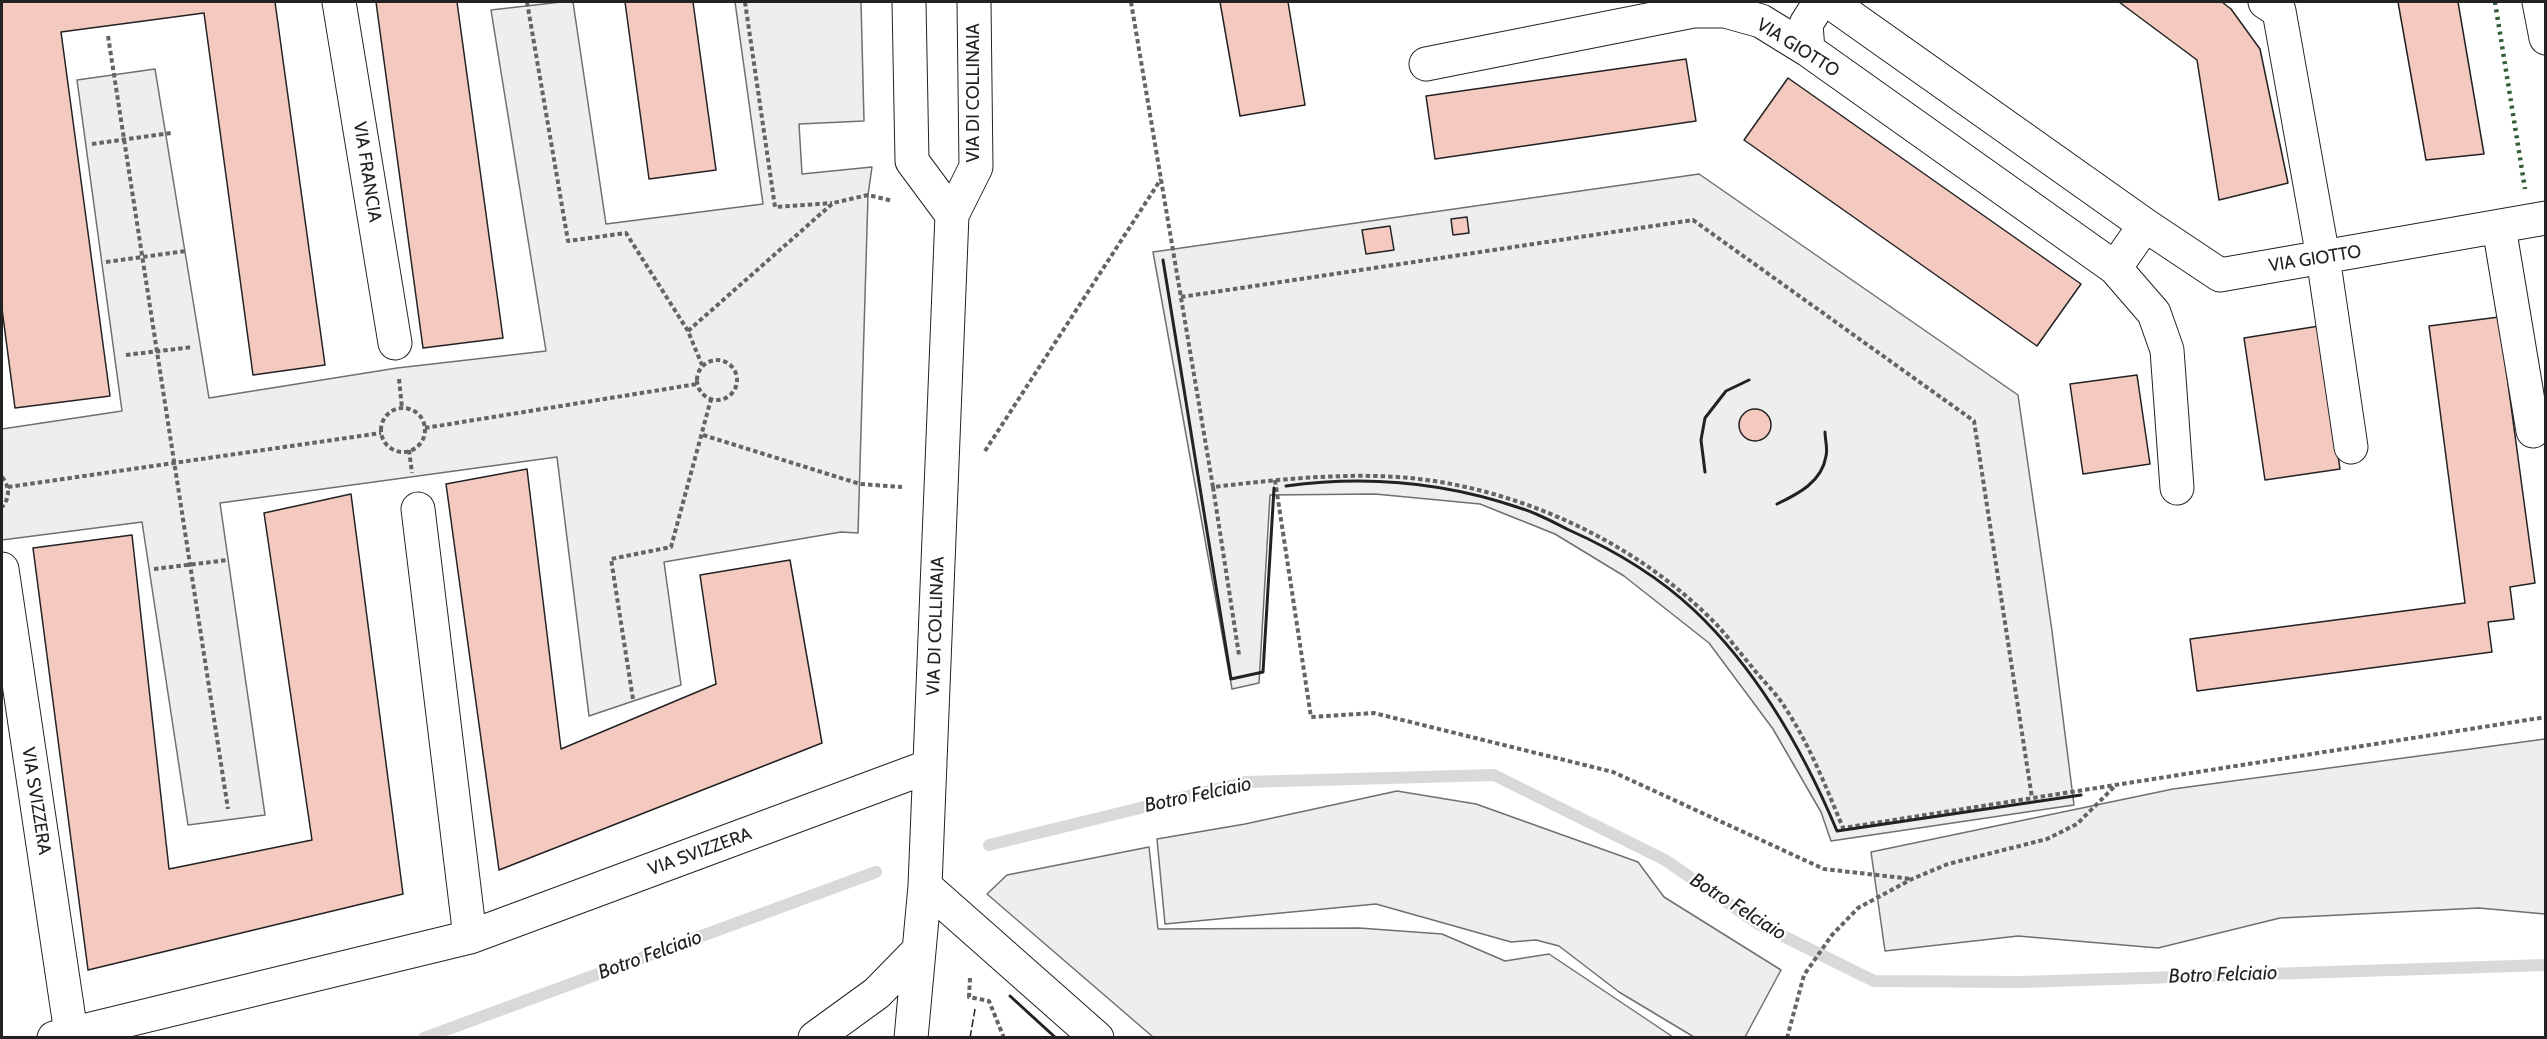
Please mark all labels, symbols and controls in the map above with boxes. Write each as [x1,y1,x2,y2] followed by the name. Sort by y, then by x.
[1753,14,1843,82] street label: VIA GIOTTO
[963,23,985,163] street label: VIA DI COLLINAIA
[348,120,386,224] street label: VIA FRANCIA
[2267,241,2363,277] street label: VIA GIOTTO
[923,556,949,696] street label: VIA DI COLLINAIA
[17,746,55,856] street label: VIA SVIZZERA
[1142,772,1254,818] water label: Botro Felciaio
[645,823,755,881] street label: VIA SVIZZERA
[1686,868,1790,946] water label: Botro Felciaio
[595,925,705,985] water label: Botro Felciaio
[2168,961,2278,989] water label: Botro Felciaio

